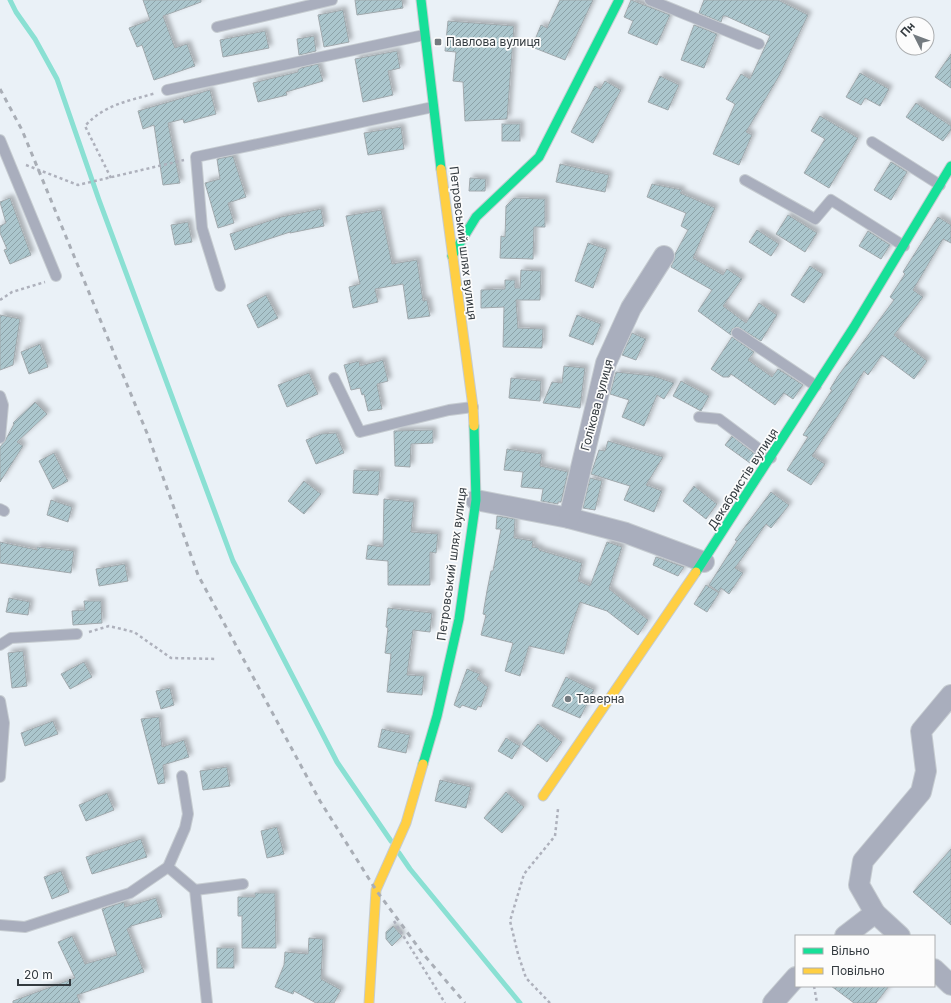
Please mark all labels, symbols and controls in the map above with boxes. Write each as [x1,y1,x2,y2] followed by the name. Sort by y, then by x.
[895,16,935,56] north arrow
[897,19,918,40] text: Пн
[446,34,540,49] place label: Павлова вулиця
[433,37,443,47] marker: Павлова вулиця
[447,165,480,321] street label: Петровський шлях вулиця
[577,357,616,452] street label: Голікова вулиця
[704,425,781,532] street label: Декабристів вулиця
[433,486,470,642] street label: Петровський шлях вулиця
[576,691,625,706] place label: Таверна
[563,694,573,704] marker: Таверна
[795,935,935,987] legend
[831,943,870,958] text: Вільно
[18,961,70,987] scale bar
[831,963,885,978] text: Повільно
[24,967,53,982] text: 20 m

